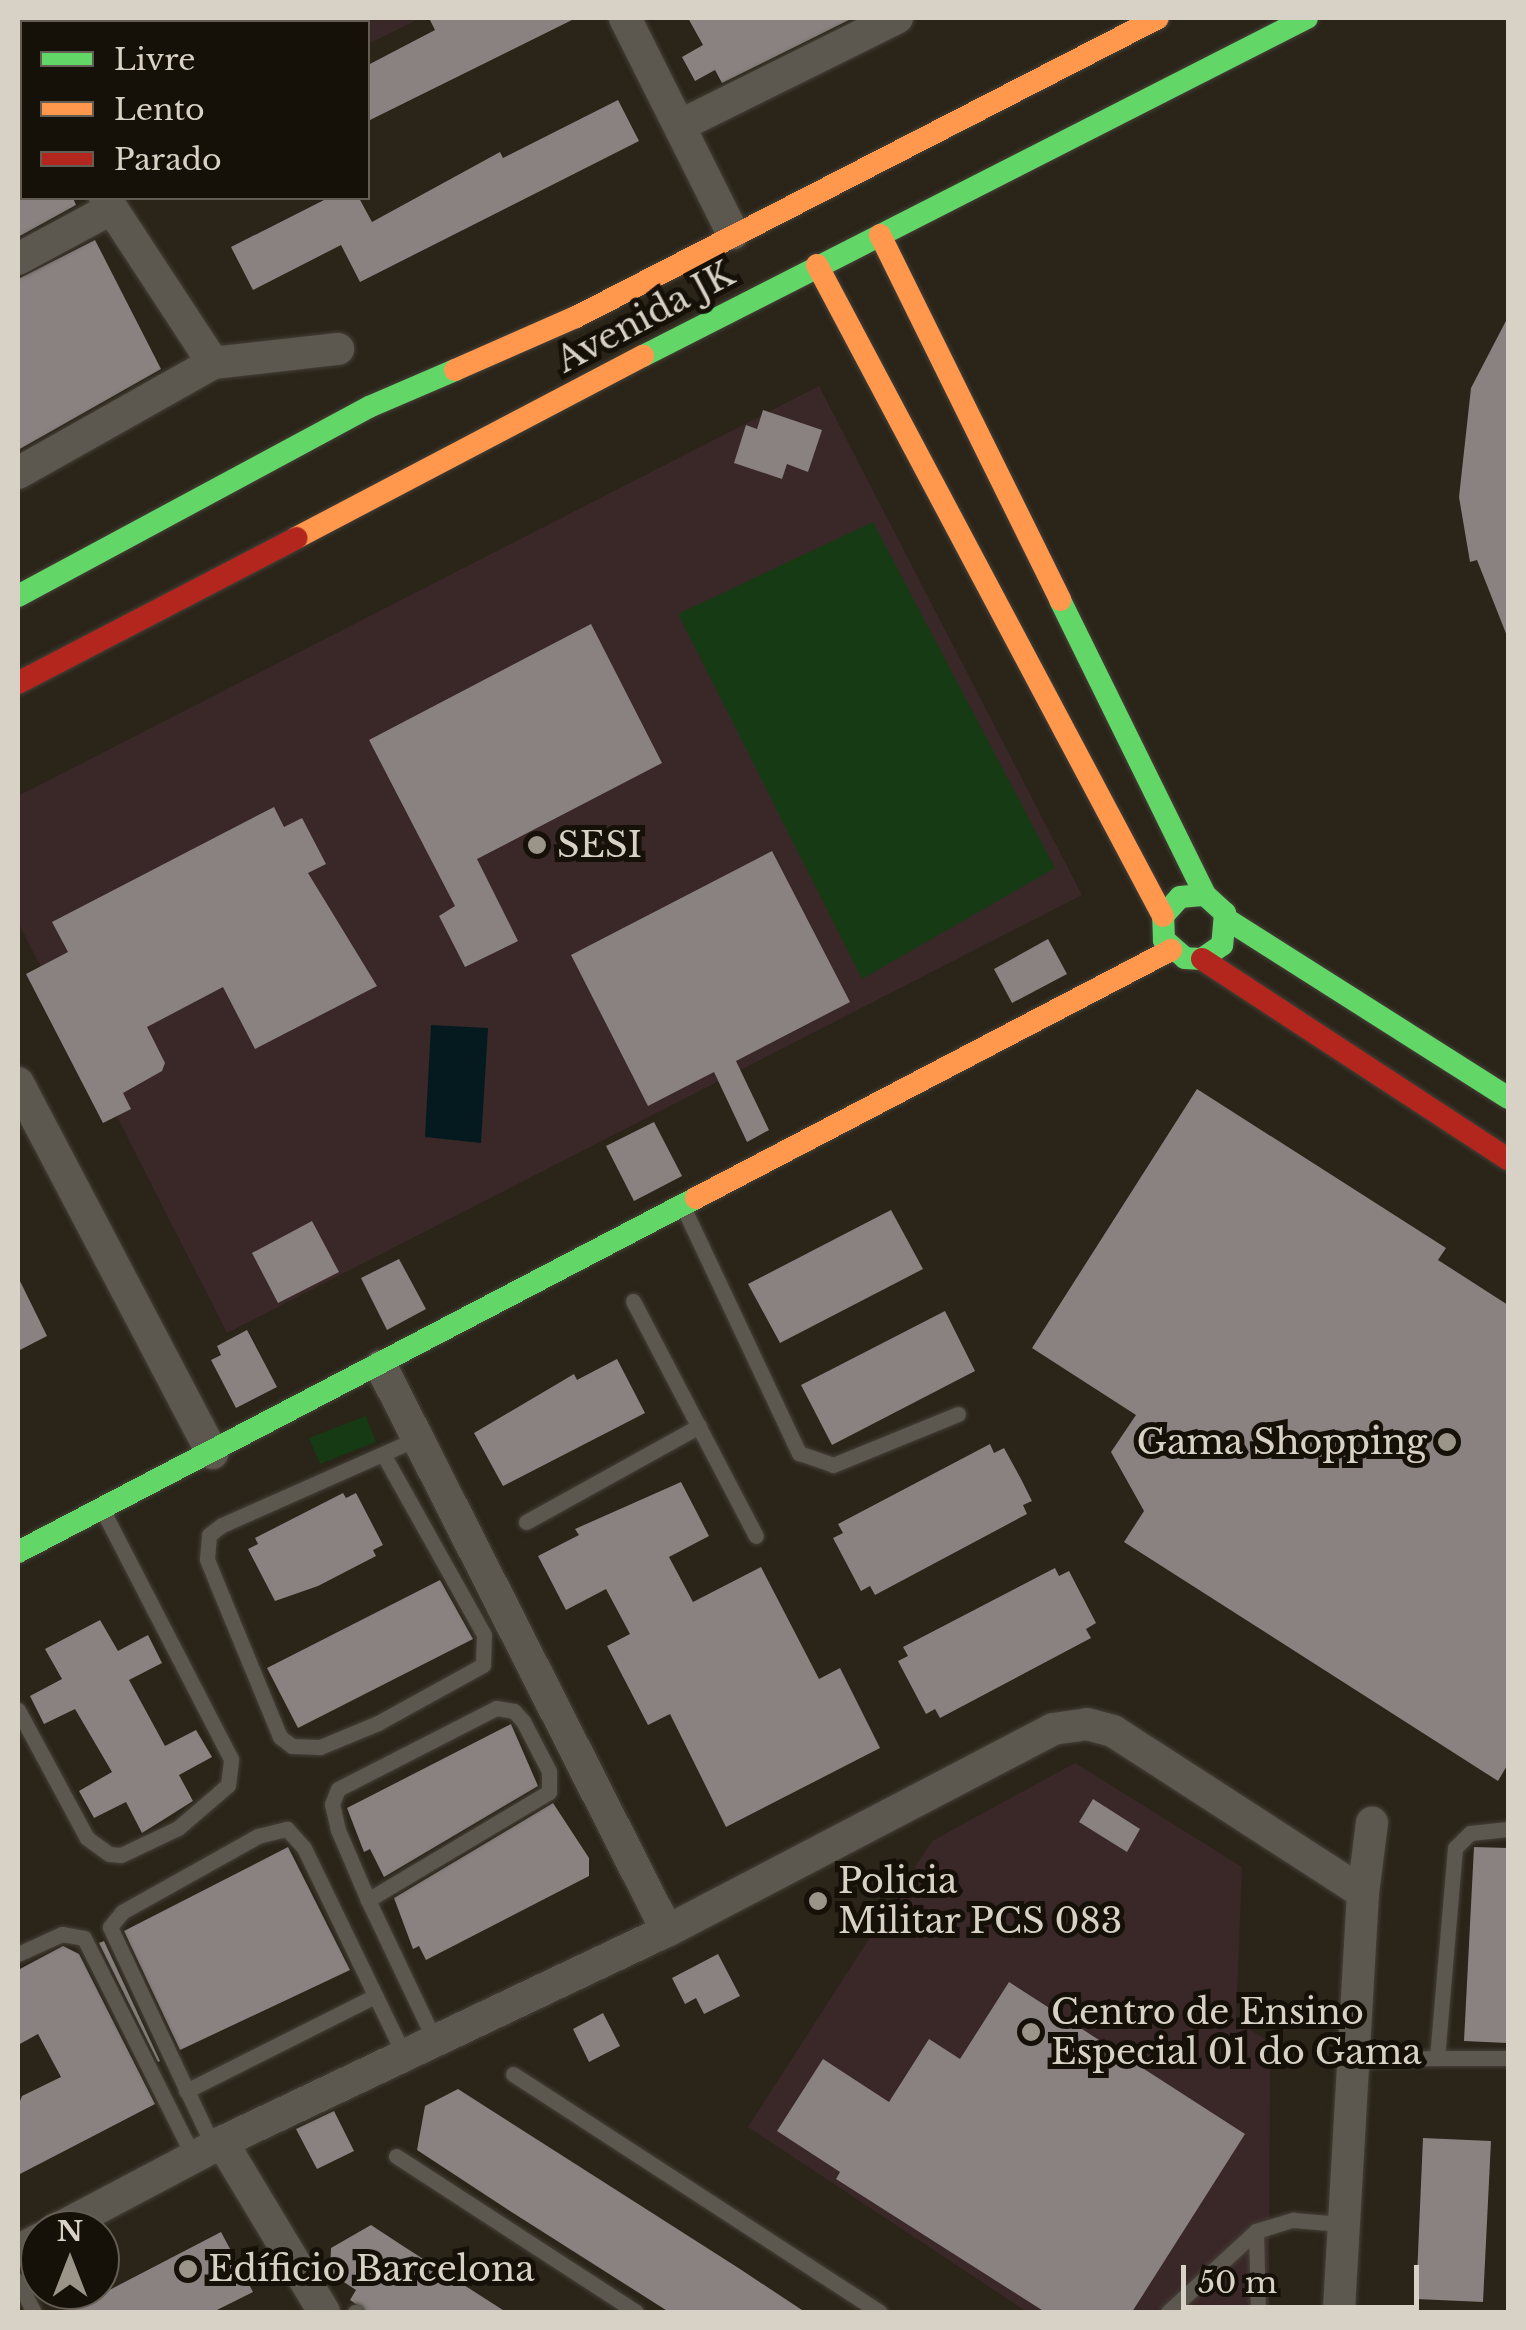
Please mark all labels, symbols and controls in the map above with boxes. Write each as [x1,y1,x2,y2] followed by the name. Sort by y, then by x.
[20,20,370,200] legend
[114,41,195,78] text: Livre
[114,91,205,128] text: Lento
[114,141,222,178] text: Parado
[549,252,741,382] street label: Avenida JK
[557,824,642,866] place label: SESI
[526,834,548,856] marker: SESI
[1136,1421,1427,1463] place label: Gama Shopping
[1436,1431,1458,1453] marker: Gama Shopping
[838,1860,1123,1942] place label: Policia Militar PCS 083
[807,1890,829,1912] marker: Policia Militar PCS 083
[1051,1991,1422,2073] place label: Centro de Ensino Especial 01 do Gama
[1020,2021,1042,2043] marker: Centro de Ensino Especial 01 do Gama
[20,2210,120,2310] north arrow
[57,2214,83,2249] text: N
[1186,2245,1424,2307] scale bar
[208,2248,535,2290] place label: Edíficio Barcelona
[177,2258,199,2280] marker: Edíficio Barcelona
[1198,2264,1277,2301] text: 50 m

